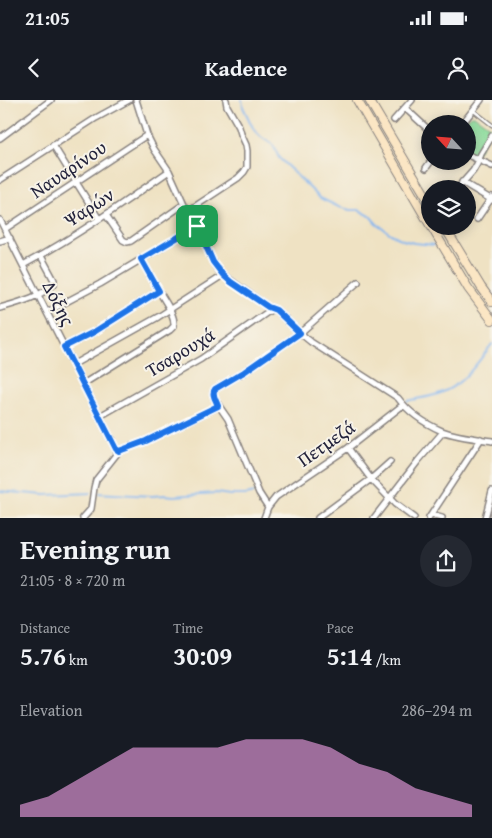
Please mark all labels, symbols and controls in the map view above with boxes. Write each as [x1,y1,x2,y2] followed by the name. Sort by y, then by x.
[25,4,70,32] text: 21:05
[205,52,287,84] text: Kadence
[20,54,48,82] icon: back
[444,54,472,82] icon: person
[421,115,476,170] north arrow
[421,115,476,235] map controls
[24,133,112,205] street label: Ναυαρίνου
[58,180,120,234] street label: Ψαρών
[421,180,476,235] button: layers
[176,205,218,247] pin
[183,212,211,240] icon: arrive
[36,276,82,330] street label: Δόξης
[140,320,220,384] street label: Τσαρουχά
[291,413,361,473] street label: Πετμεζά
[20,528,171,569] text: Evening run
[420,535,472,587] button: share
[20,568,125,592] text: 21:05 · 8 × 720 m
[20,618,70,638] text: Distance
[173,618,203,638] text: Time
[327,618,354,638] text: Pace
[20,638,66,674] text: 5.76
[173,638,232,674] text: 30:09
[327,638,373,674] text: 5:14
[66,650,88,670] text: km
[373,650,401,670] text: /km
[20,698,83,722] text: Elevation
[402,698,472,722] text: 286–294 m

